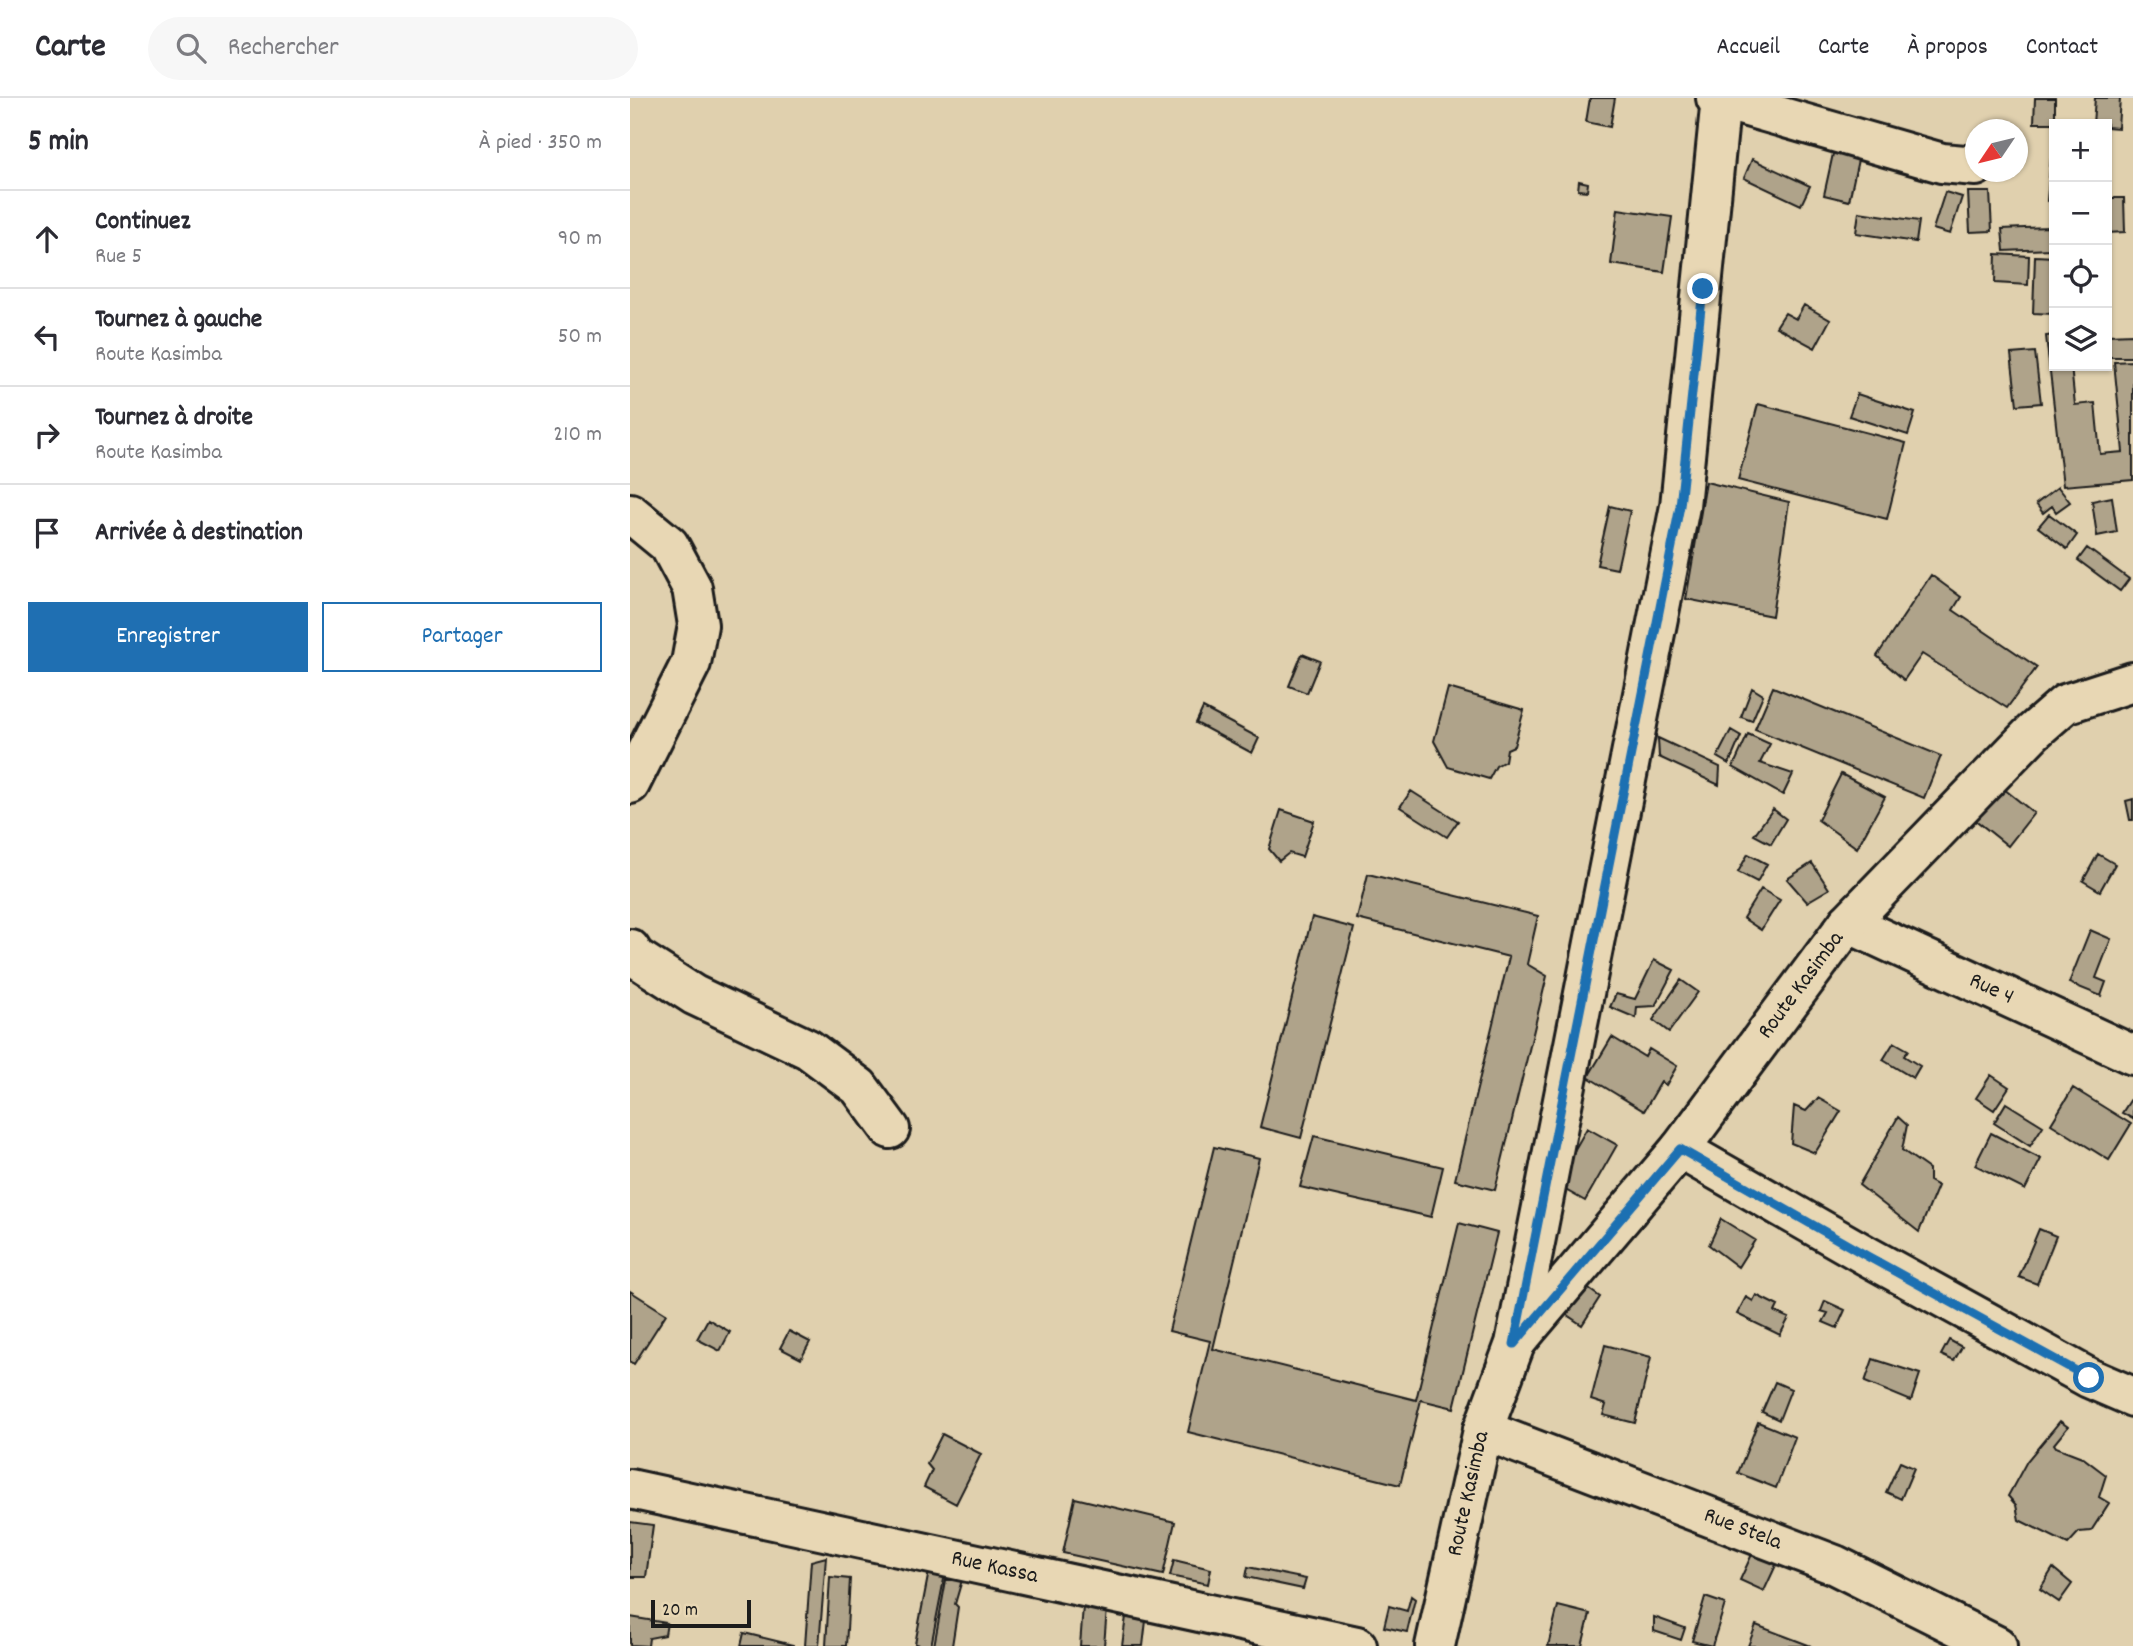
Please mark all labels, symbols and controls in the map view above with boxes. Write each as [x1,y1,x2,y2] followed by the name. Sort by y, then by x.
[148,17,638,80] search box
[35,25,106,72] text: Carte
[172,29,210,67] icon: search
[228,30,339,67] text: Rechercher
[1716,31,1780,65] text: Accueil
[1818,31,1869,65] text: Carte
[1907,31,1988,65] text: À propos
[2026,31,2098,65] text: Contact
[1965,119,2028,182] north arrow
[2049,119,2112,371] map controls
[2049,119,2112,182] button: +
[28,122,89,165] text: 5 min
[479,127,602,160] text: À pied · 350 m
[2049,182,2112,245] button: −
[95,204,190,241] text: Continuez
[28,220,66,258] icon: ahead
[558,223,602,256] text: 90 m
[95,241,142,274] text: Rue 5
[2049,245,2112,308] button: locate
[1687,273,1718,304] route end
[95,302,262,339] text: Tournez à gauche
[2049,308,2112,371] button: layers
[28,318,66,356] icon: left
[558,321,602,354] text: 50 m
[95,339,222,372] text: Route Kasimba
[95,400,253,437] text: Tournez à droite
[28,416,66,454] icon: right
[553,419,602,452] text: 210 m
[95,437,222,470] text: Route Kasimba
[28,514,66,552] icon: arrive
[95,515,303,552] text: Arrivée à destination
[28,602,308,672] button: Enregistrer
[322,602,602,672] button: Partager
[1750,924,1853,1046] street label: Route Kasimba
[1964,965,2019,1014] street label: Rue 4
[2073,1362,2104,1393] route start
[1439,1427,1499,1559] street label: Route Kasimba
[1699,1500,1788,1560] street label: Rue Stela
[948,1542,1042,1593] street label: Rue Kassa
[651,1597,751,1629] scale bar
[662,1598,698,1625] text: 20 m

